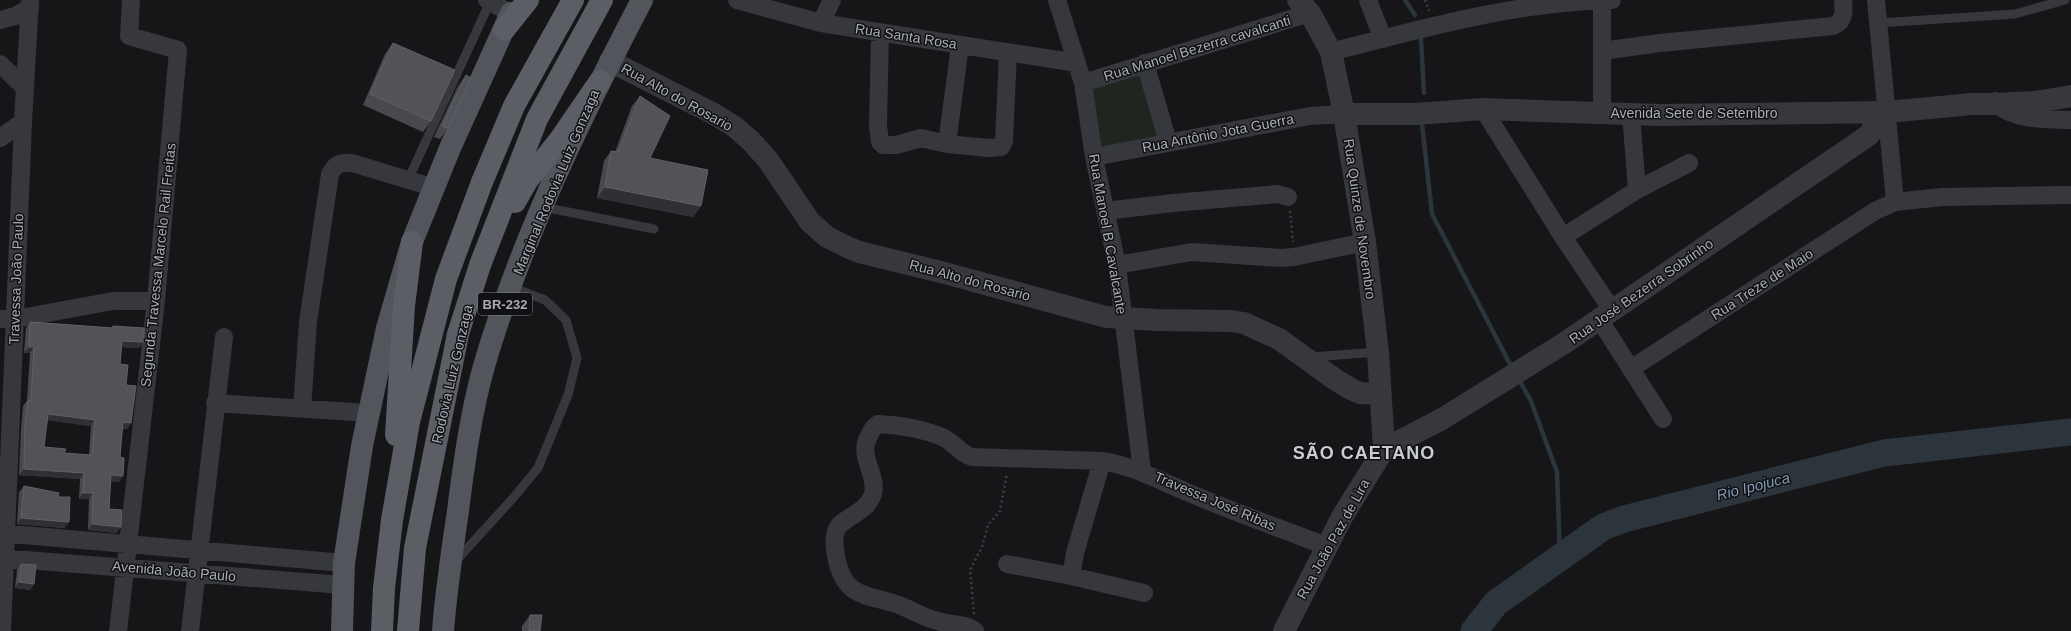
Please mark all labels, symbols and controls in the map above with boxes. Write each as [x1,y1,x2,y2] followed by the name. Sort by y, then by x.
[1102,12,1292,84] street label: Rua Manoel Bezerra cavalcanti
[854,20,958,52] street label: Rua Santa Rosa
[619,60,736,134] street label: Rua Alto do Rosario
[510,87,602,277] street label: Marginal Rodovia Luiz Gonzaga
[1610,105,1778,121] street label: Avenida Sete de Setembro
[1141,110,1295,156] street label: Rua Antônio Jota Guerra
[1341,138,1379,300] street label: Rua Quinze de Novembro
[137,142,179,388] street label: Segunda Travessa Marcelo Rail Freitas
[1086,153,1130,316] street label: Rua Manoel B Cavalcante
[6,213,26,345] street label: Travessa João Paulo
[1566,235,1716,347] street label: Rua José Bezerra Sobrinho
[1708,245,1816,323] street label: Rua Treze de Maio
[908,256,1032,304] street label: Rua Alto do Rosario
[478,293,532,315] road number: BR-232
[428,303,476,445] street label: Rodovia Luiz Gonzaga
[1293,442,1435,463] district label: SÃO CAETANO
[1152,468,1278,534] street label: Travessa José Ribas
[1715,469,1791,503] water label: Rio Ipojuca
[1293,476,1373,602] street label: Rua João Paz de Lira
[111,558,237,584] street label: Avenida João Paulo

